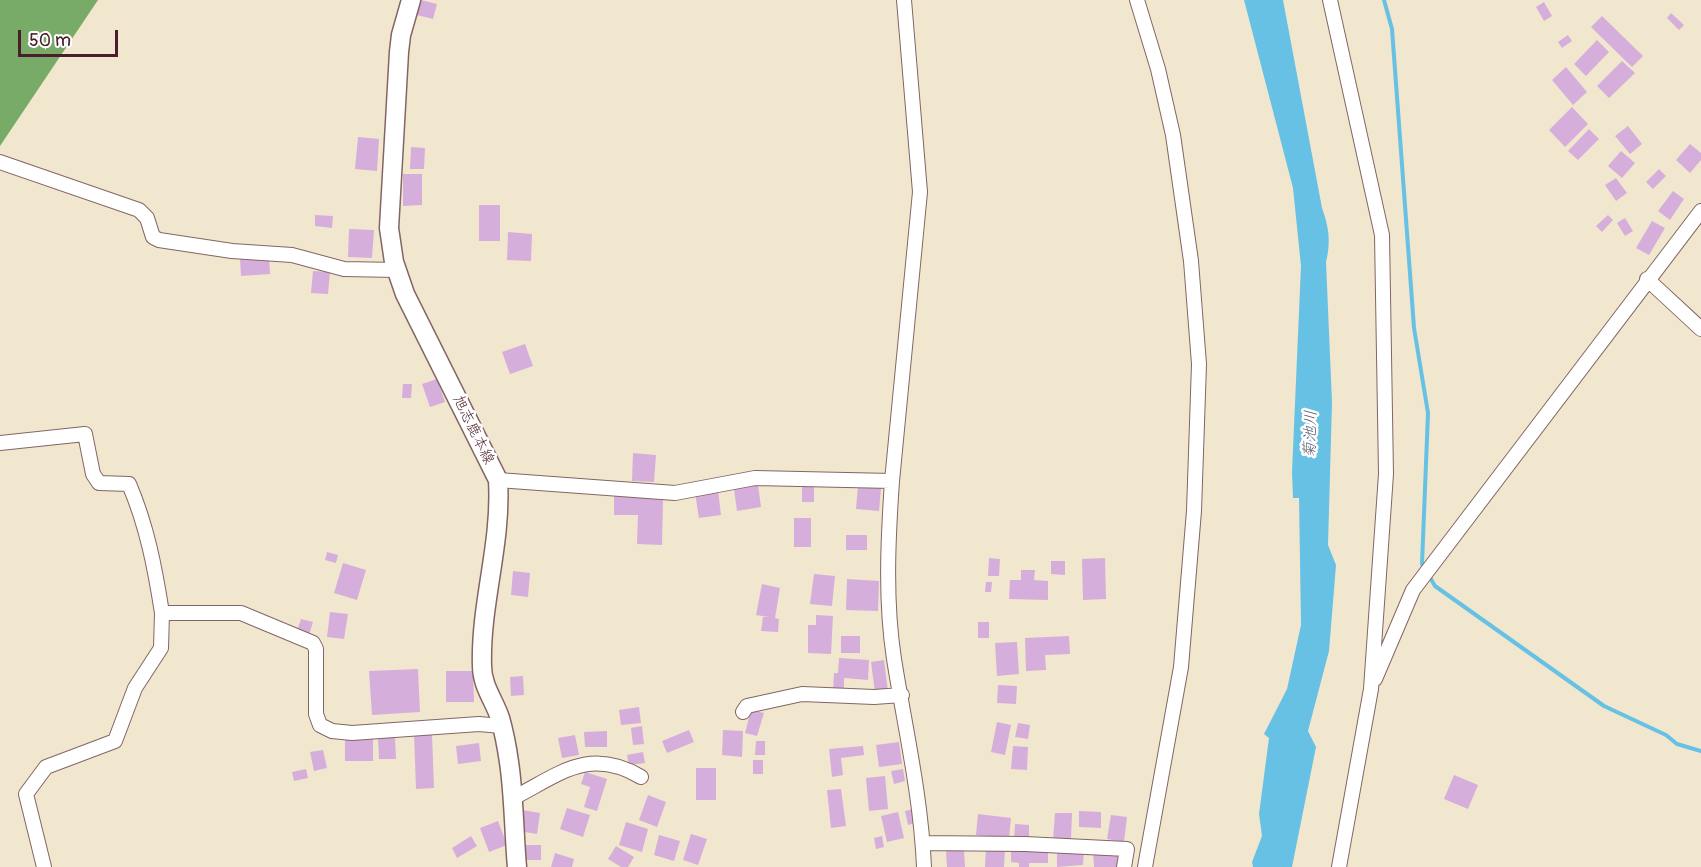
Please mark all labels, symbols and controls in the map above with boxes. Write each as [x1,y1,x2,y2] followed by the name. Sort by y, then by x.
[21,18,122,56] scale bar
[29,29,71,52] text: 50 m
[448,392,498,468] street label: 旭志鹿本線
[1301,410,1321,458] water label: 菊池川

